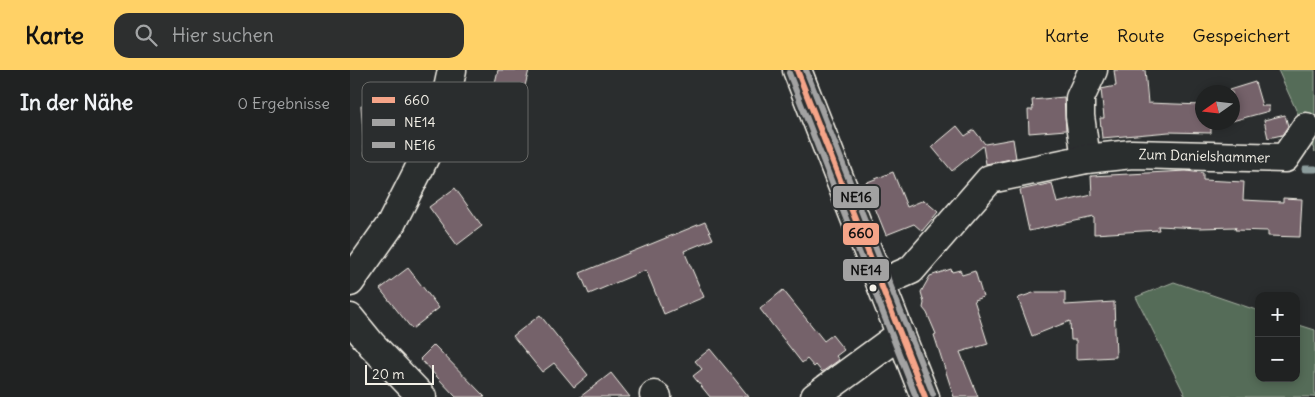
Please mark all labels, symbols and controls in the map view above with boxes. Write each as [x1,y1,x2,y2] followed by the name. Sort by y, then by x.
[114,13,464,58] search box
[25,20,84,50] text: Karte
[132,21,160,49] icon: search
[172,23,274,47] text: Hier suchen
[1045,24,1089,47] text: Karte
[1117,24,1164,47] text: Route
[1192,24,1290,47] text: Gespeichert
[362,82,528,162] legend
[1195,85,1240,130] north arrow
[20,89,133,116] text: In der Nähe
[404,91,429,109] text: 660
[238,93,330,113] text: 0 Ergebnisse
[404,113,436,131] text: NE14
[404,136,436,154] text: NE16
[1138,145,1271,167] street label: Zum Danielshammer
[832,185,880,209] line badge: NE16
[840,188,872,206] text: NE16
[842,222,880,246] line badge: 660
[848,224,874,242] text: 660
[842,258,890,282] line badge: NE14
[850,261,882,279] text: NE14
[868,283,878,293] unlabelled marker
[1255,292,1300,382] map controls
[1255,292,1300,337] button: +
[1255,337,1300,382] button: −
[365,362,434,385] scale bar
[372,365,405,383] text: 20 m

